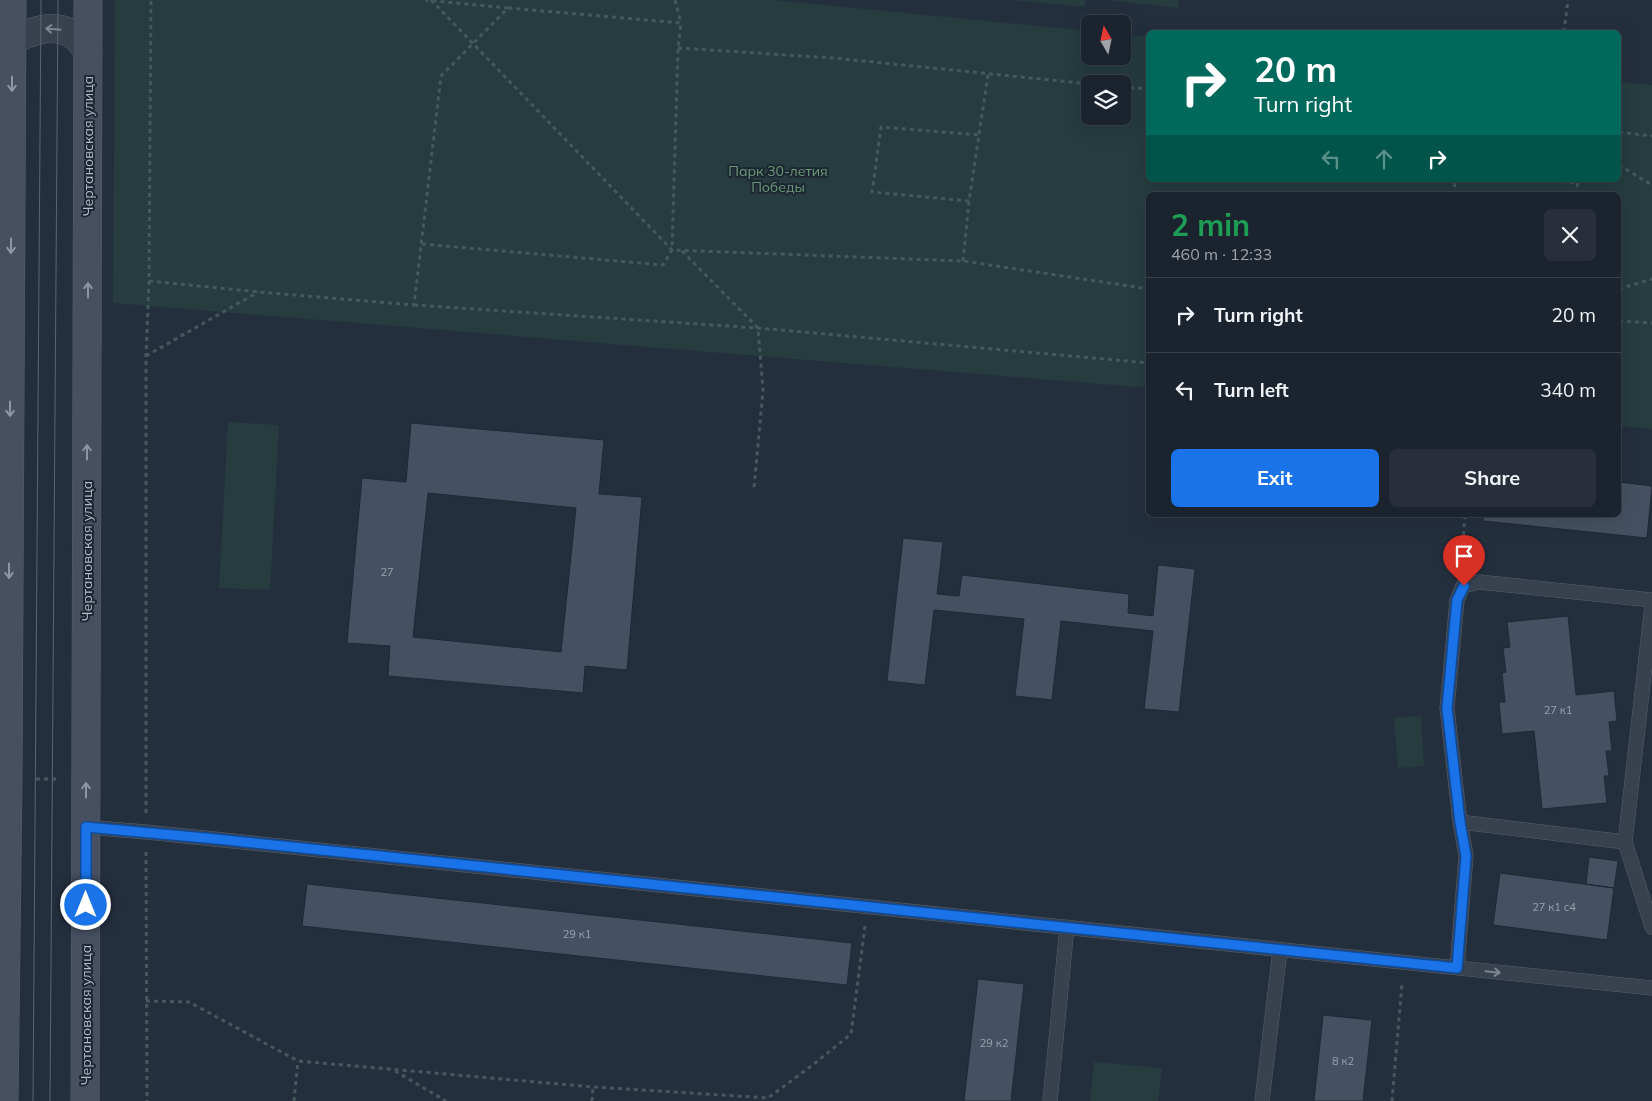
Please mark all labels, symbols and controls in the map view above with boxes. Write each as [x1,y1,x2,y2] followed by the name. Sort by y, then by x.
[1081,15,1131,65] north arrow
[1081,15,1131,125] map controls
[46,24,62,34] one-way arrow
[1254,47,1337,91] text: 20 m
[1171,50,1236,115] icon: right
[7,75,16,91] one-way arrow
[1081,75,1131,125] button: layers
[79,76,97,216] street label: Чертановская улица
[1254,90,1352,118] text: Turn right
[1317,145,1345,173] icon: left
[1370,145,1398,173] icon: ahead
[1423,145,1451,173] icon: right
[728,162,828,196] park label: Парк 30-летия Победы
[1171,206,1250,244] text: 2 min
[1544,209,1596,261] button: close
[6,238,16,254] one-way arrow
[1171,244,1272,264] text: 460 m · 12:33
[83,282,93,298] one-way arrow
[1171,301,1199,329] icon: right
[1214,303,1303,327] text: Turn right
[1552,303,1596,327] text: 20 m
[1171,376,1199,404] icon: left
[1214,378,1289,402] text: Turn left
[1540,378,1596,402] text: 340 m
[5,400,15,416] one-way arrow
[82,445,92,461] one-way arrow
[1171,449,1379,507] button: Exit
[1389,449,1596,507] button: Share
[78,481,96,621] street label: Чертановская улица
[1443,535,1485,586] pin
[1450,542,1478,570] icon: arrive
[4,562,14,579] one-way arrow
[380,565,394,579] house number: 27
[1544,703,1572,717] house number: 27 к1
[81,782,91,798] one-way arrow
[59,878,111,930] position arrow
[1532,900,1576,914] house number: 27 к1 с4
[563,927,591,941] house number: 29 к1
[77,945,95,1085] street label: Чертановская улица
[1484,967,1500,977] one-way arrow
[980,1036,1009,1050] house number: 29 к2
[1332,1054,1354,1068] house number: 8 к2

